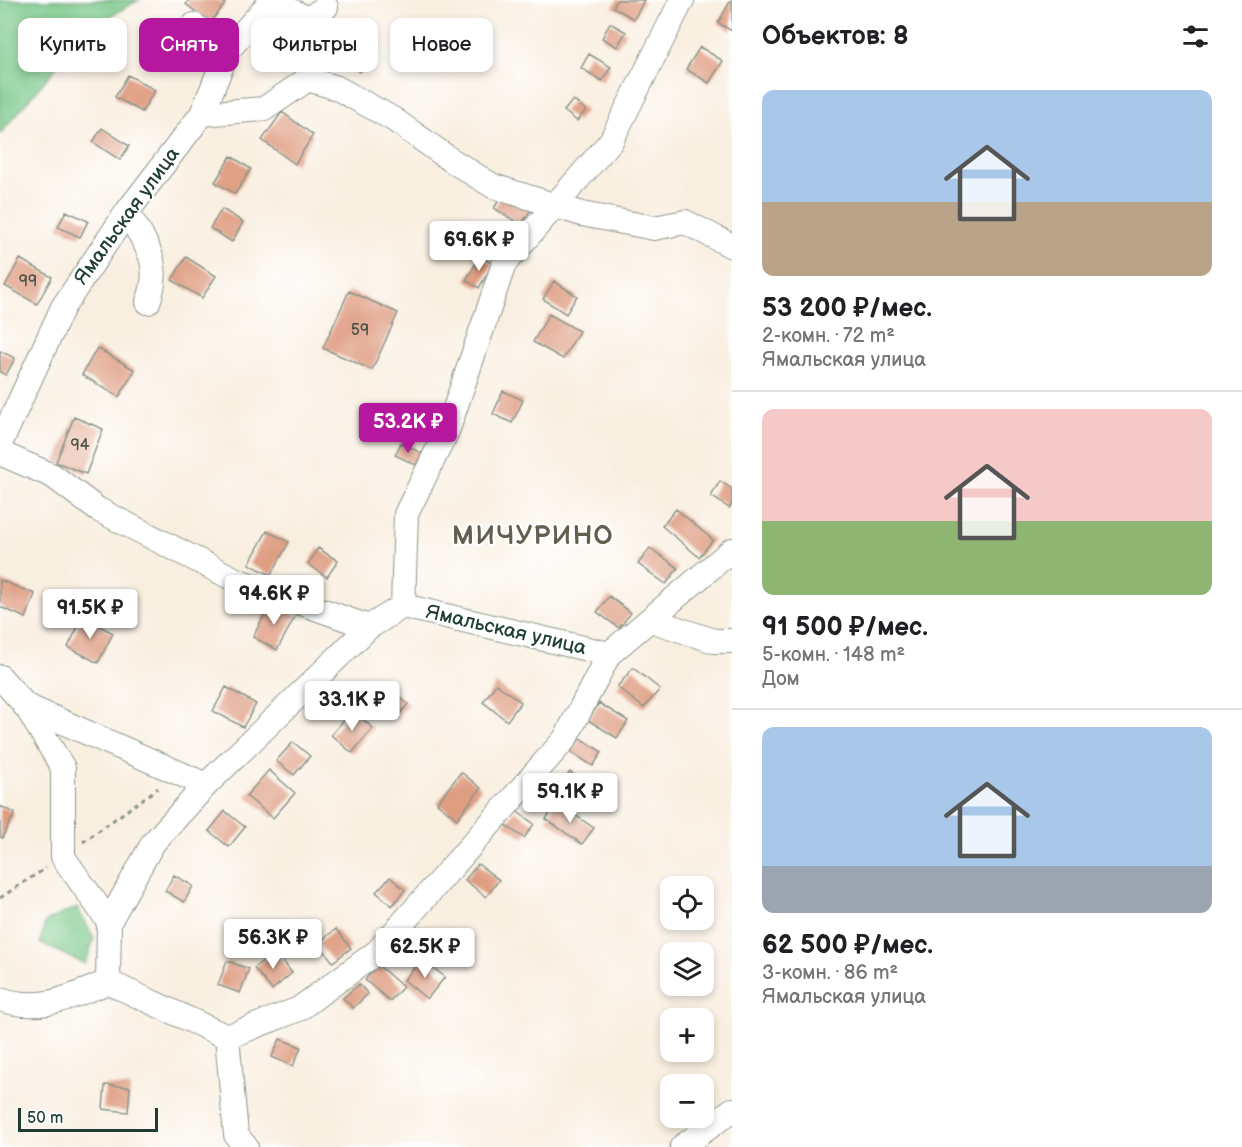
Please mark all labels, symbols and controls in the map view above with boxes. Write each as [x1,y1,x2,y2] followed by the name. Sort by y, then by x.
[18,18,127,72] chip: Купить
[139,18,239,72] chip: Снять
[251,18,378,72] chip: Фильтры
[390,18,493,72] chip: Новое
[1179,20,1212,53] icon: filters
[762,21,909,52] text: Объектов: 8
[933,129,1041,237] icon: home
[69,142,185,289] street label: Ямальская улица
[424,221,534,272] pin: 69.6K ₽
[444,228,515,252] text: 69.6K ₽
[19,272,37,291] house number: 99
[762,293,932,324] text: 53 200 ₽/мес.
[351,321,369,340] house number: 59
[762,324,895,348] text: 2-комн. · 72 m²
[762,348,926,372] text: Ямальская улица
[353,403,463,454] pin: 53.2K ₽
[373,410,443,434] text: 53.2K ₽
[70,436,90,455] house number: 94
[933,448,1041,556] icon: home
[452,521,614,552] district label: МИЧУРИНО
[219,575,329,626] pin: 94.6K ₽
[239,582,309,606] text: 94.6K ₽
[35,589,145,640] pin: 91.5K ₽
[57,596,123,620] text: 91.5K ₽
[423,600,589,660] street label: Ямальская улица
[762,612,928,643] text: 91 500 ₽/мес.
[762,643,905,667] text: 5-комн. · 148 m²
[762,667,800,691] text: Дом
[297,681,407,732] pin: 33.1K ₽
[319,688,385,712] text: 33.1K ₽
[933,766,1041,874] icon: home
[515,773,625,824] pin: 59.1K ₽
[537,780,603,804] text: 59.1K ₽
[660,876,714,1128] map controls
[660,876,714,930] button: locate
[218,919,328,970] pin: 56.3K ₽
[238,926,308,950] text: 56.3K ₽
[370,928,480,979] pin: 62.5K ₽
[762,930,933,961] text: 62 500 ₽/мес.
[390,935,460,959] text: 62.5K ₽
[660,942,714,996] button: layers
[762,961,898,985] text: 3-комн. · 86 m²
[762,985,926,1009] text: Ямальская улица
[660,1008,714,1062] button: +
[660,1074,714,1128] button: −
[18,1105,158,1132] scale bar
[27,1109,63,1128] text: 50 m

